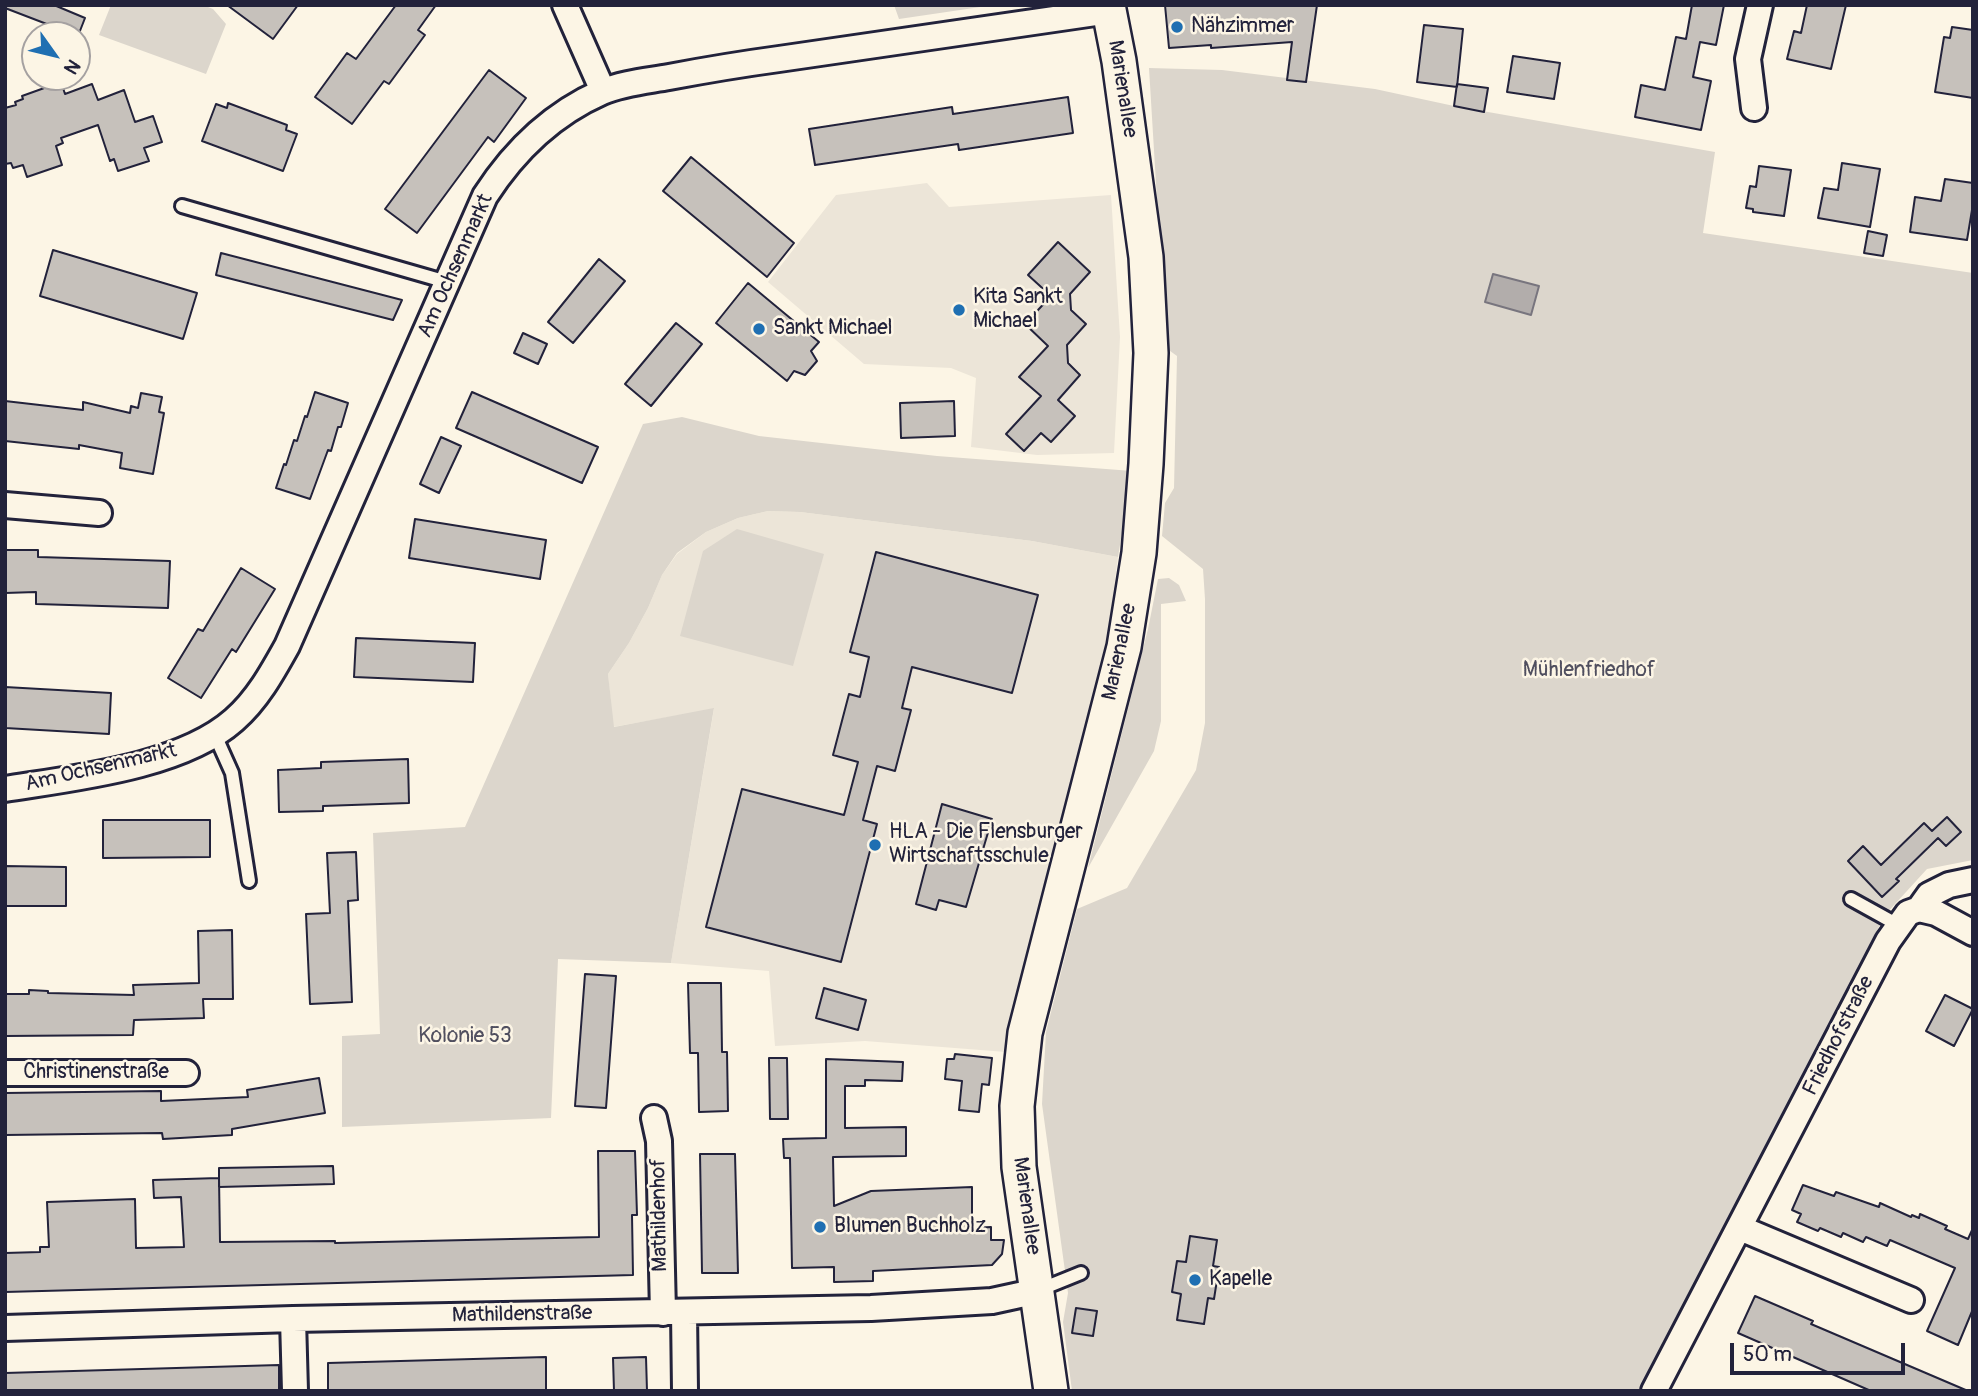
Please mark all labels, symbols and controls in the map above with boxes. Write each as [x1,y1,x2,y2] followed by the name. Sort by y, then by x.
[1191,14,1294,40] place label: Nähzimmer
[1169,19,1185,35] marker: Nähzimmer
[21,21,91,91] north arrow
[1102,38,1142,140] street label: Marienallee
[58,55,85,79] text: N
[413,190,499,342] street label: Am Ochsenmarkt
[973,285,1063,335] place label: Kita Sankt Michael
[951,302,967,318] marker: Kita Sankt Michael
[773,316,893,342] place label: Sankt Michael
[751,321,767,337] marker: Sankt Michael
[1097,601,1143,703] street label: Marienallee
[1523,658,1655,684] park label: Mühlenfriedhof
[23,738,179,798] street label: Am Ochsenmarkt
[889,820,1083,870] place label: HLA - Die Flensburger Wirtschaftsschule
[867,837,883,853] marker: HLA - Die Flensburger Wirtschaftsschule
[1798,972,1880,1100] street label: Friedhofstraße
[418,1024,512,1050] park label: Kolonie 53
[23,1060,169,1086] street label: Christinenstraße
[1007,1156,1045,1256] street label: Marienallee
[646,1158,674,1272] street label: Mathildenhof
[834,1214,986,1240] place label: Blumen Buchholz
[812,1219,828,1235] marker: Blumen Buchholz
[1209,1267,1272,1293] place label: Kapelle
[1187,1272,1203,1288] marker: Kapelle
[452,1301,592,1329] street label: Mathildenstraße
[1733,1330,1908,1374] scale bar
[1743,1341,1792,1368] text: 50 m

